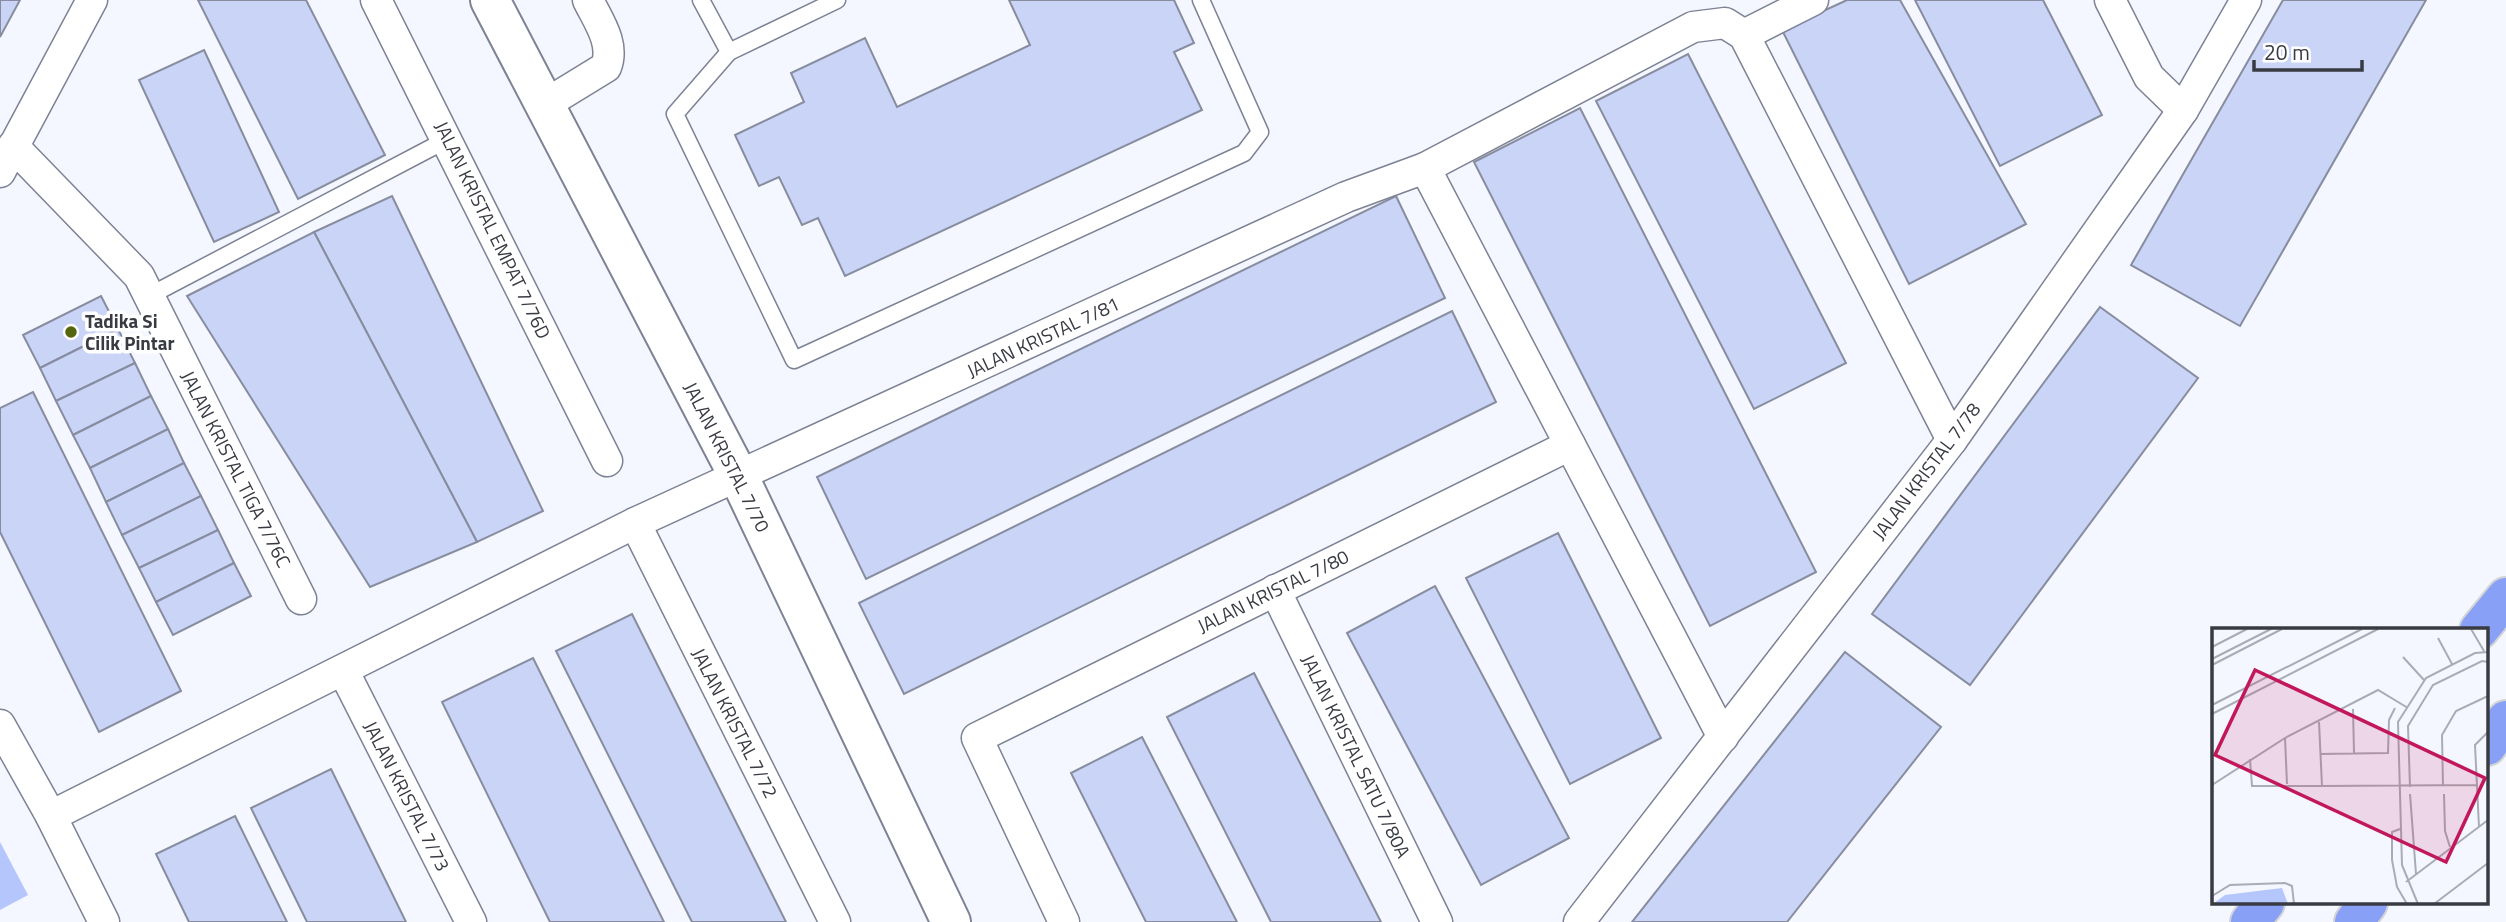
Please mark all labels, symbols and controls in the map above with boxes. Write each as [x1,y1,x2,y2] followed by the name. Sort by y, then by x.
[2254,28,2362,72] scale bar
[2264,36,2310,68] text: 20 m
[428,116,559,344] street label: JALAN KRISTAL EMPAT 7/76D
[962,288,1124,385] street label: JALAN KRISTAL 7/81
[85,306,175,357] place label: Tadika Si Cilik Pintar
[63,324,79,340] marker: Tadika Si Cilik Pintar
[174,365,299,572] street label: JALAN KRISTAL TIGA 7/76C
[677,377,778,537] street label: JALAN KRISTAL 7/70
[1864,396,1987,545] street label: JALAN KRISTAL 7/78
[1192,541,1353,640] street label: JALAN KRISTAL 7/80
[2212,628,2488,904] inset map
[685,643,786,803] street label: JALAN KRISTAL 7/72
[1294,649,1418,863] street label: JALAN KRISTAL SATU 7/80A
[357,716,458,876] street label: JALAN KRISTAL 7/73

